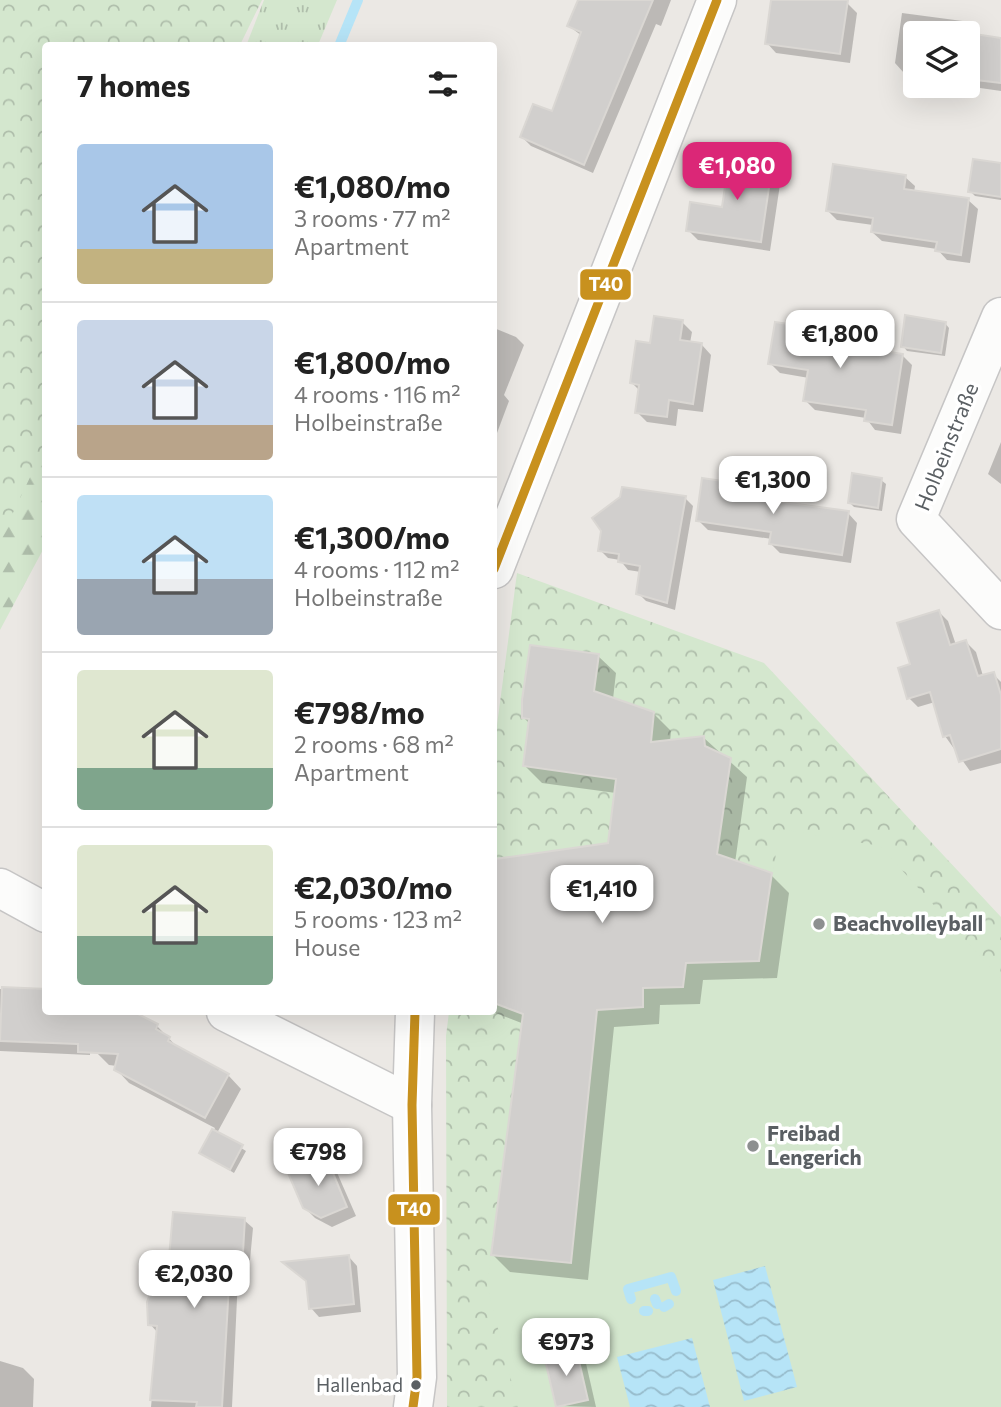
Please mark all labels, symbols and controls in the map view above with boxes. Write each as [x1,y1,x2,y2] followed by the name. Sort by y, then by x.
[903,21,980,98] map controls
[903,21,980,98] button: layers
[424,65,462,103] icon: filters
[77,66,190,103] text: 7 homes
[680,142,794,202] pin: €1,080
[699,151,775,179] text: €1,080
[294,167,450,204] text: €1,080/mo
[133,172,217,256] icon: home
[294,204,451,232] text: 3 rooms · 77 m²
[294,232,409,260] text: Apartment
[579,268,632,301] line badge: T40
[589,272,623,295] text: T40
[783,310,897,370] pin: €1,800
[802,319,878,347] text: €1,800
[294,343,450,380] text: €1,800/mo
[133,348,217,432] icon: home
[909,379,983,514] street label: Holbeinstraße
[294,380,461,408] text: 4 rooms · 116 m²
[294,408,443,436] text: Holbeinstraße
[716,456,830,516] pin: €1,300
[735,465,811,493] text: €1,300
[294,518,450,555] text: €1,300/mo
[133,523,217,607] icon: home
[294,555,459,583] text: 4 rooms · 112 m²
[294,583,443,611] text: Holbeinstraße
[294,693,425,730] text: €798/mo
[133,698,217,782] icon: home
[294,730,454,758] text: 2 rooms · 68 m²
[294,758,409,786] text: Apartment
[545,866,659,925] pin: €1,410
[294,868,453,905] text: €2,030/mo
[133,873,217,957] icon: home
[566,874,638,902] text: €1,410
[294,905,462,933] text: 5 rooms · 123 m²
[833,910,983,935] place label: Beachvolleyball
[811,916,827,932] marker: Beachvolleyball
[294,933,360,961] text: House
[767,1120,862,1169] place label: Freibad Lengerich
[277,1128,359,1188] pin: €798
[289,1137,347,1165] text: €798
[745,1138,761,1154] marker: Freibad Lengerich
[387,1193,441,1226] line badge: T40
[397,1197,431,1220] text: T40
[137,1250,251,1310] pin: €2,030
[155,1259,233,1287] text: €2,030
[525,1318,607,1378] pin: €973
[538,1327,594,1355] text: €973
[316,1373,403,1396] place label: Hallenbad
[409,1378,423,1392] marker: Hallenbad

